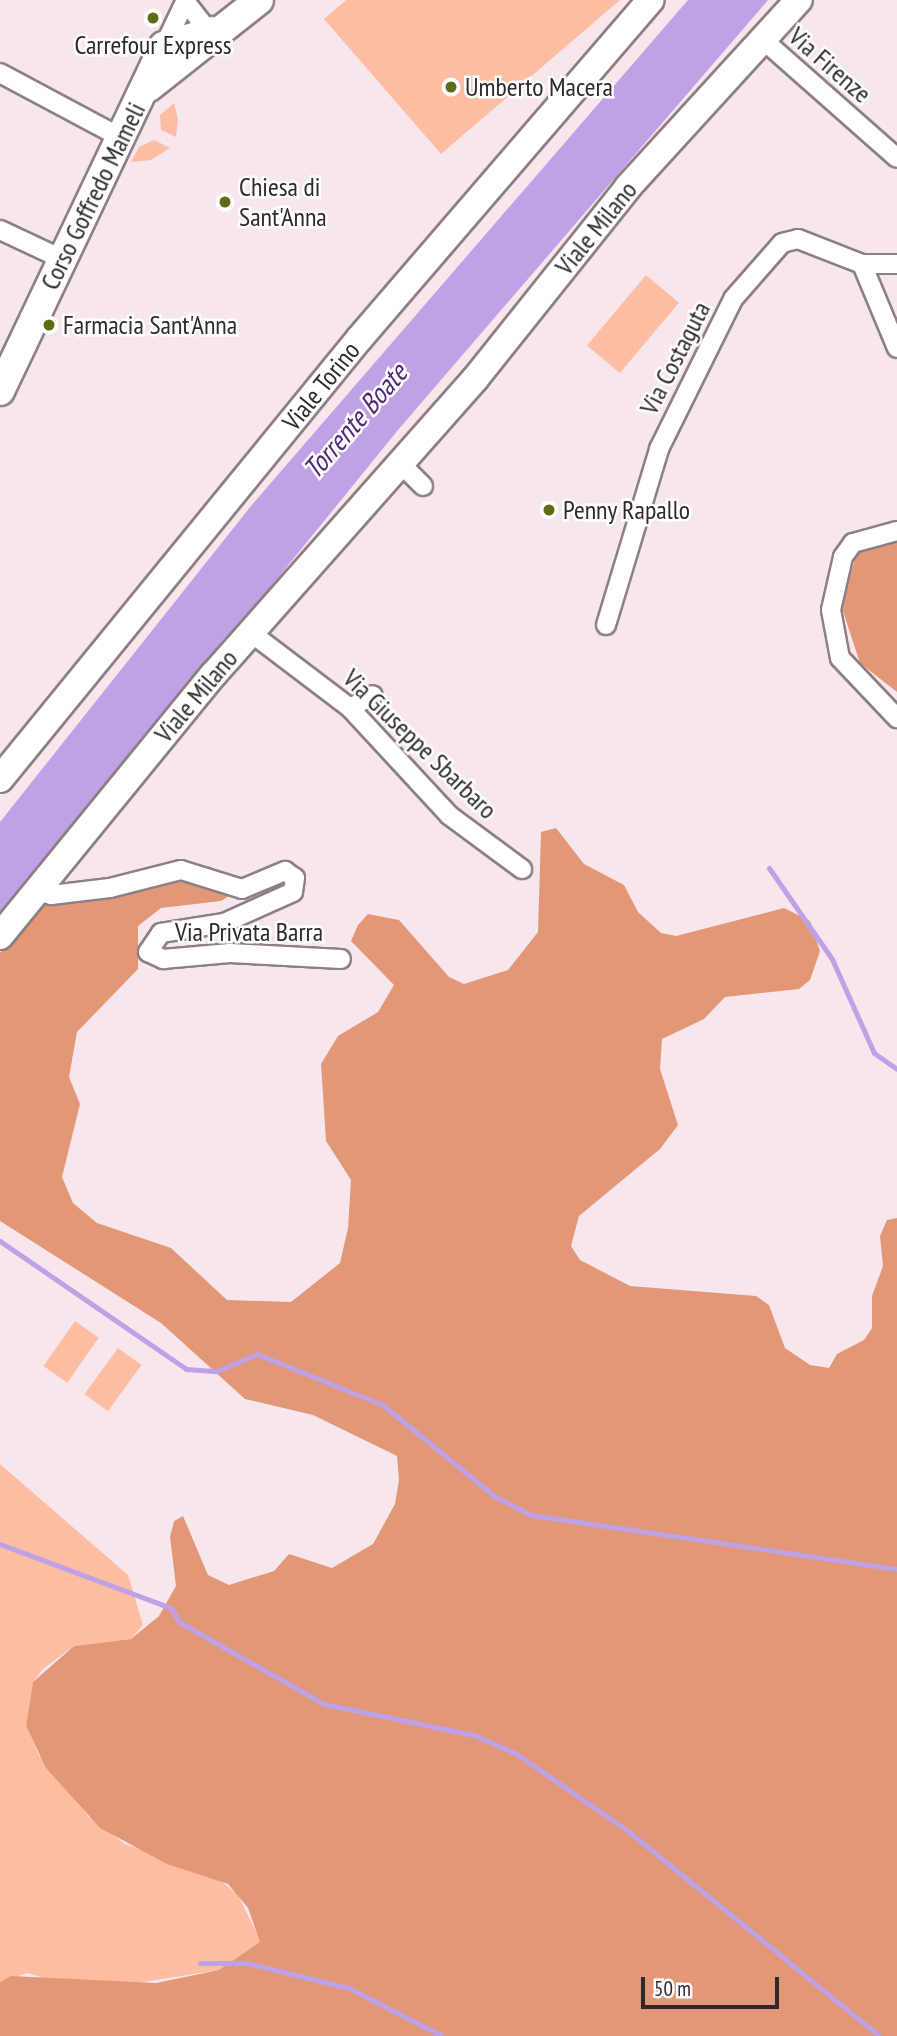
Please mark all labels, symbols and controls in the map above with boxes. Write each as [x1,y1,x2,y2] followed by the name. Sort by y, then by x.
[145,10,161,26] marker: Carrefour Express
[782,21,878,109] street label: Via Firenze
[74,29,232,61] place label: Carrefour Express
[465,71,613,103] place label: Umberto Macera
[443,79,459,95] marker: Umberto Macera
[34,97,152,295] street label: Corso Goffredo Mameli
[239,171,327,232] place label: Chiesa di Sant'Anna
[549,175,643,281] street label: Viale Milano
[217,194,233,210] marker: Chiesa di Sant'Anna
[633,296,717,420] street label: Via Costaguta
[63,309,237,341] place label: Farmacia Sant'Anna
[41,317,57,333] marker: Farmacia Sant'Anna
[276,335,366,437] street label: Viale Torino
[296,357,414,485] water label: Torrente Boate
[563,494,691,526] place label: Penny Rapallo
[541,502,557,518] marker: Penny Rapallo
[148,643,244,749] street label: Viale Milano
[337,663,503,825] street label: Via Giuseppe Sbarbaro
[175,916,323,948] street label: Via Privata Barra
[645,1962,783,2006] scale bar
[654,1975,691,2002] text: 50 m

